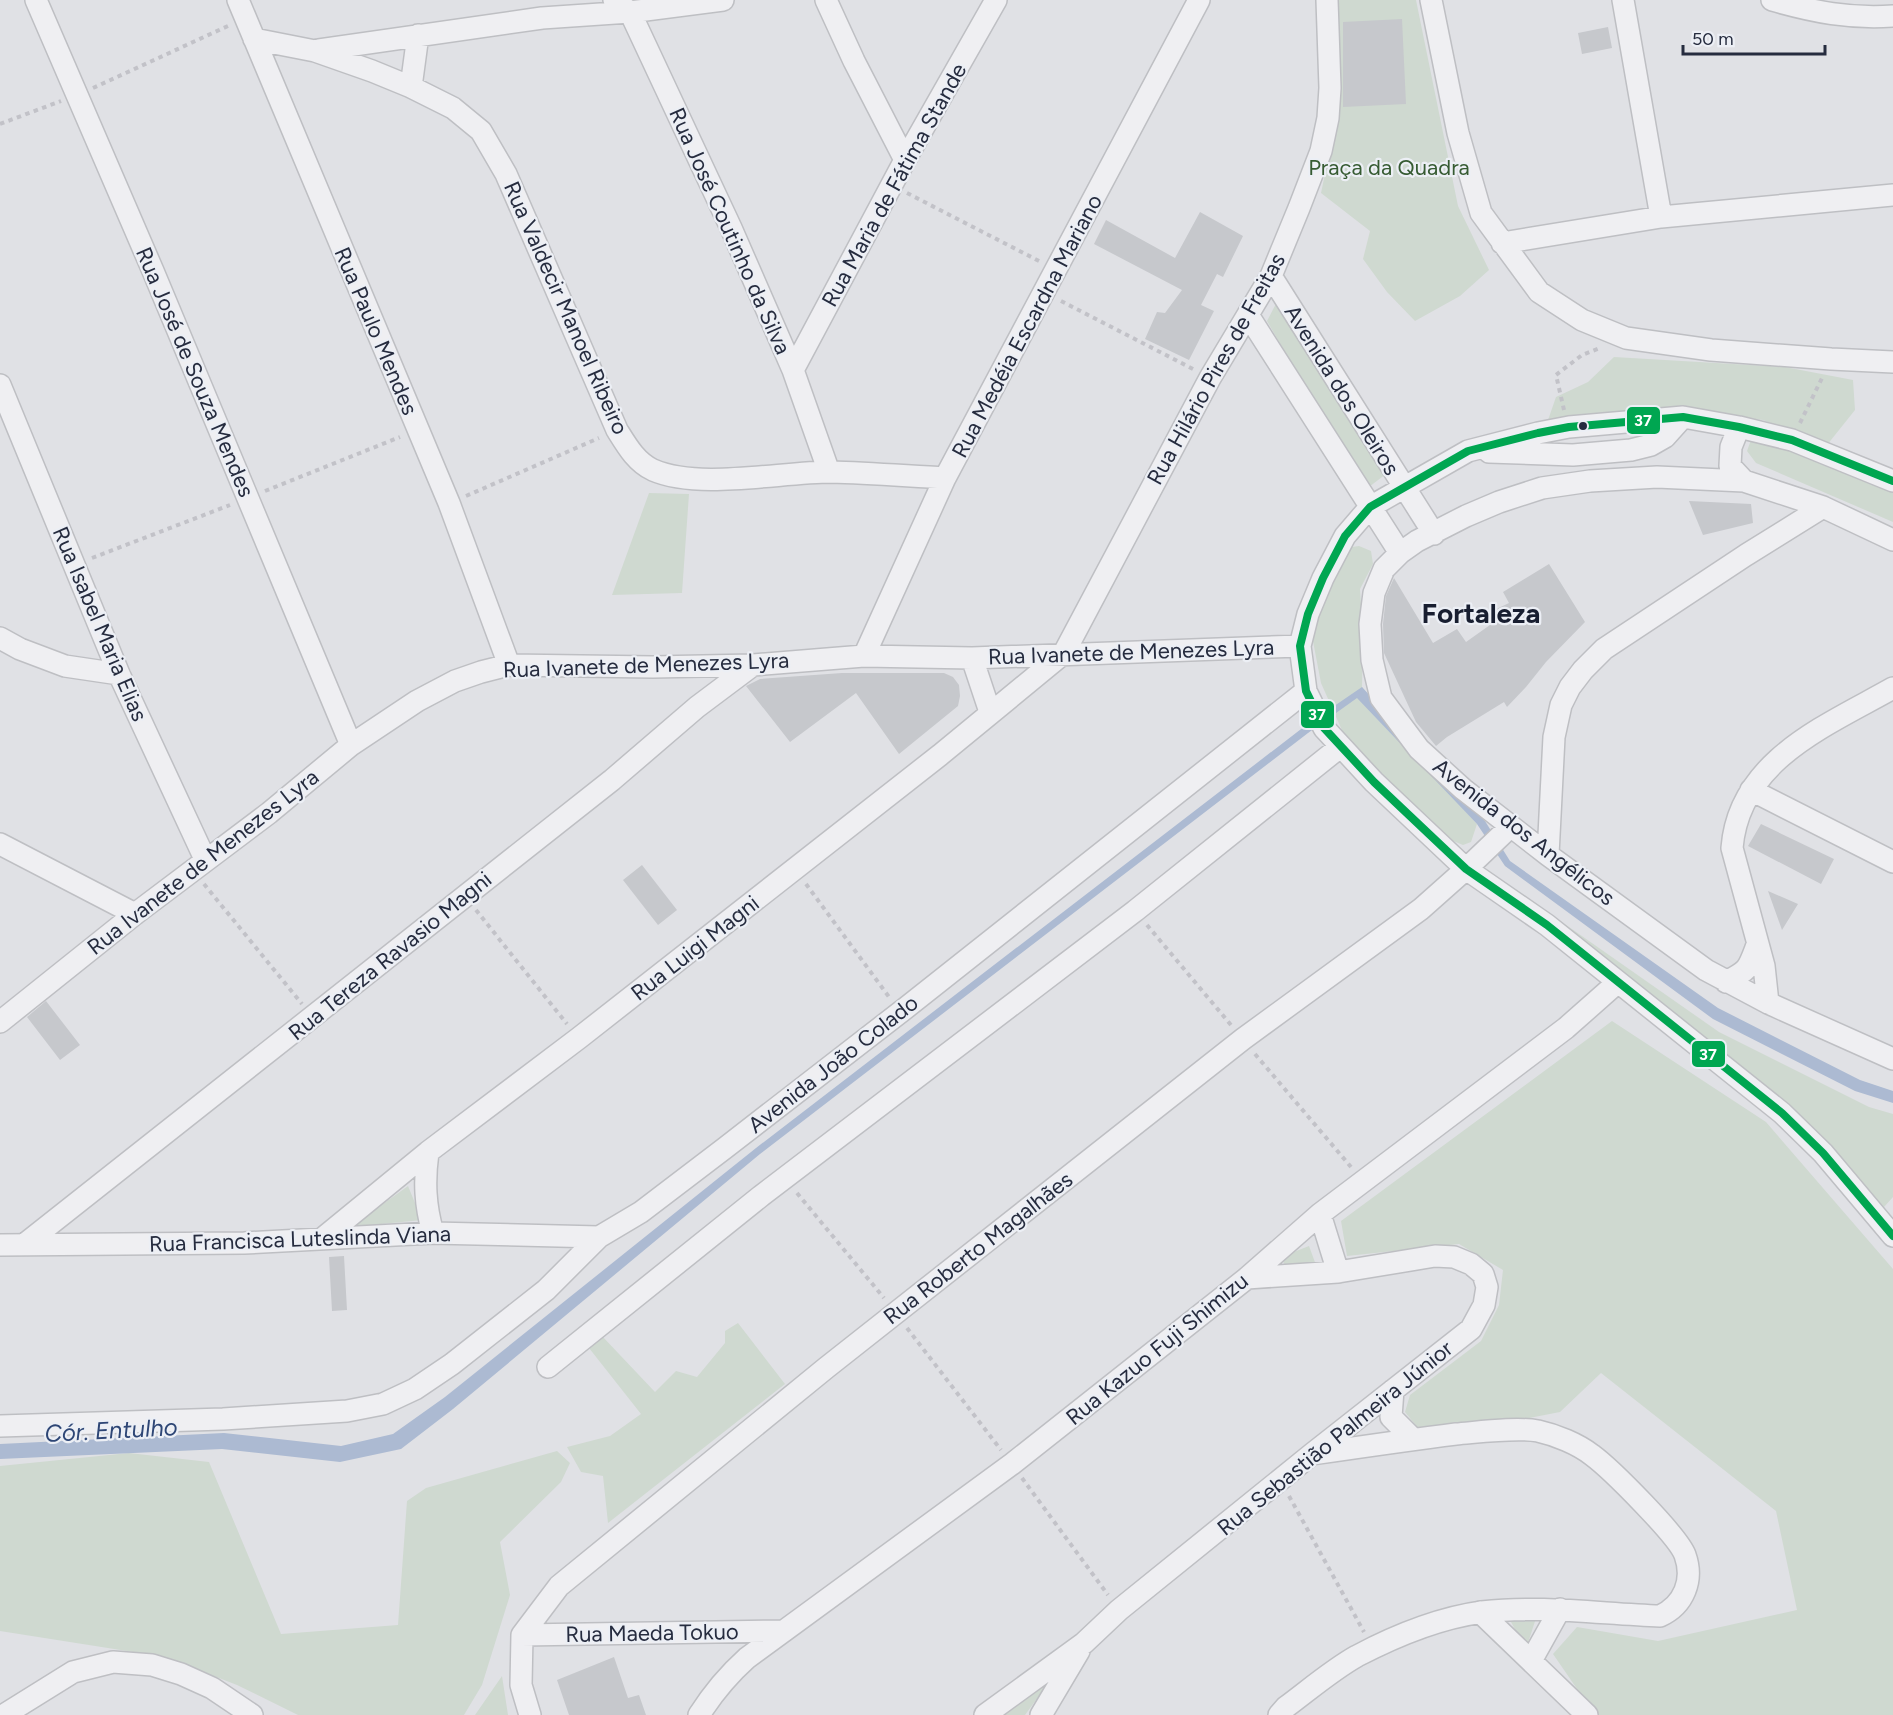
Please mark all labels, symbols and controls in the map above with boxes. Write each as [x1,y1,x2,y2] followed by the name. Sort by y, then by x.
[1683,18,1826,56] scale bar
[1692,28,1734,50] text: 50 m
[816,59,972,311] street label: Rua Maria de Fátima Stande
[663,104,797,358] street label: Rua José Coutinho da Silva
[1308,154,1470,181] park label: Praça da Quadra
[498,177,634,439] street label: Rua Valdecir Manoel Ribeiro
[946,190,1108,462] street label: Rua Medéia Escardna Mariano
[130,243,260,501] street label: Rua José de Souza Mendes
[328,243,424,419] street label: Rua Paulo Mendes
[1141,249,1291,489] street label: Rua Hilário Pires de Freitas
[1279,300,1405,480] street label: Avenida dos Oleiros
[1626,406,1661,435] line badge: 37
[1634,411,1652,430] text: 37
[1577,420,1589,432] unlabelled marker
[47,523,153,725] street label: Rua Isabel Maria Elias
[1422,596,1540,630] district label: Fortaleza
[987,634,1275,670] street label: Rua Ivanete de Menezes Lyra
[502,647,790,683] street label: Rua Ivanete de Menezes Lyra
[1300,700,1335,729] line badge: 37
[1308,705,1326,724] text: 37
[1428,753,1620,911] street label: Avenida dos Angélicos
[82,763,324,961] street label: Rua Ivanete de Menezes Lyra
[283,866,497,1046] street label: Rua Tereza Ravasio Magni
[626,890,764,1006] street label: Rua Luigi Magni
[743,989,923,1139] street label: Avenida João Colado
[1691,1040,1726,1068] line badge: 37
[1699,1045,1717,1064] text: 37
[878,1166,1078,1330] street label: Rua Roberto Magalhães
[148,1220,452,1258] street label: Rua Francisca Luteslinda Viana
[1060,1267,1254,1431] street label: Rua Kazuo Fuji Shimizu
[1212,1334,1459,1541] street label: Rua Sebastião Palmeira Júnior
[44,1412,178,1448] water label: Cór. Entulho
[565,1618,739,1648] street label: Rua Maeda Tokuo

